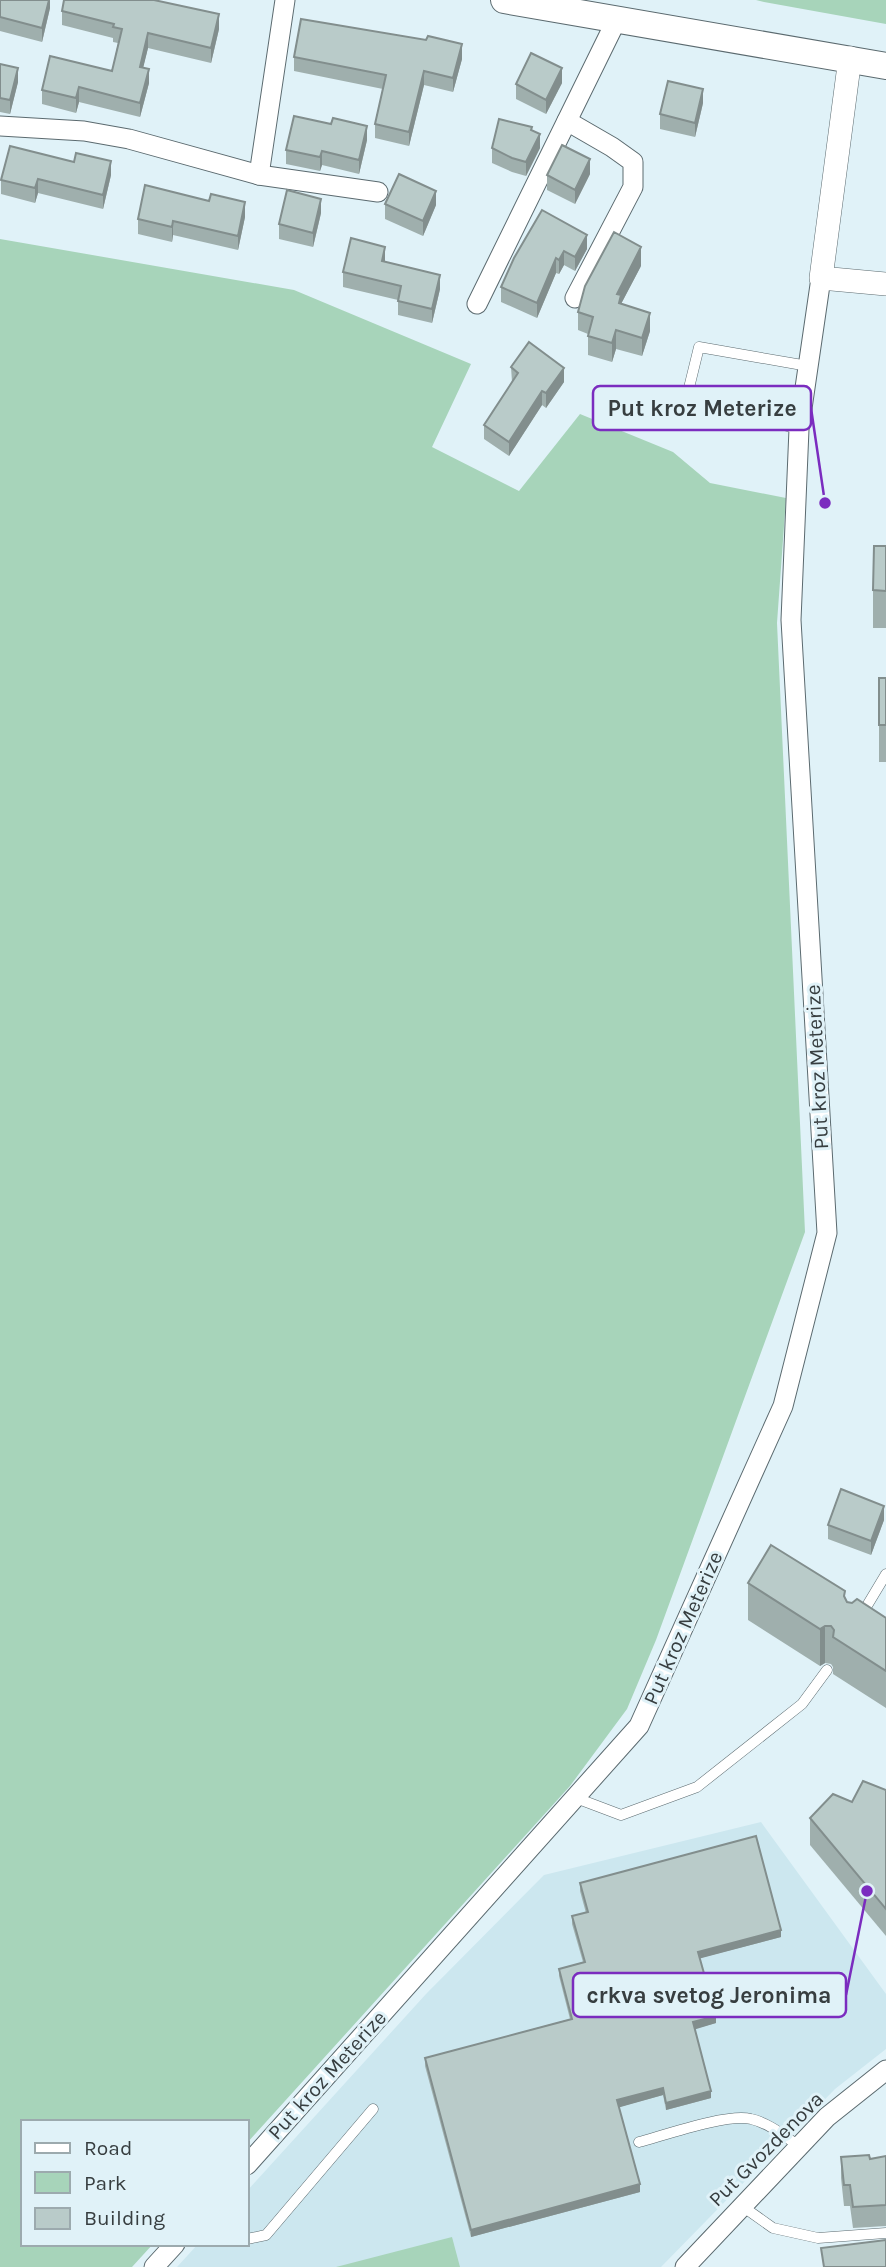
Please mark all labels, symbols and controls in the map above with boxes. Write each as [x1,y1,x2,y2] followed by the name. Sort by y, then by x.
[593,386,811,430] callout: Put kroz Meterize
[607,395,797,422] text: Put kroz Meterize
[801,984,833,1150] street label: Put kroz Meterize
[638,1548,728,1708] street label: Put kroz Meterize
[573,1973,846,2017] callout: crkva svetog Jeronima
[586,1982,832,2009] text: crkva svetog Jeronima
[263,2006,391,2144] street label: Put kroz Meterize
[704,2087,828,2211] street label: Put Gvozdenova
[21,2120,248,2246] legend
[84,2136,132,2160] text: Road
[84,2171,127,2195] text: Park
[84,2206,165,2230] text: Building

